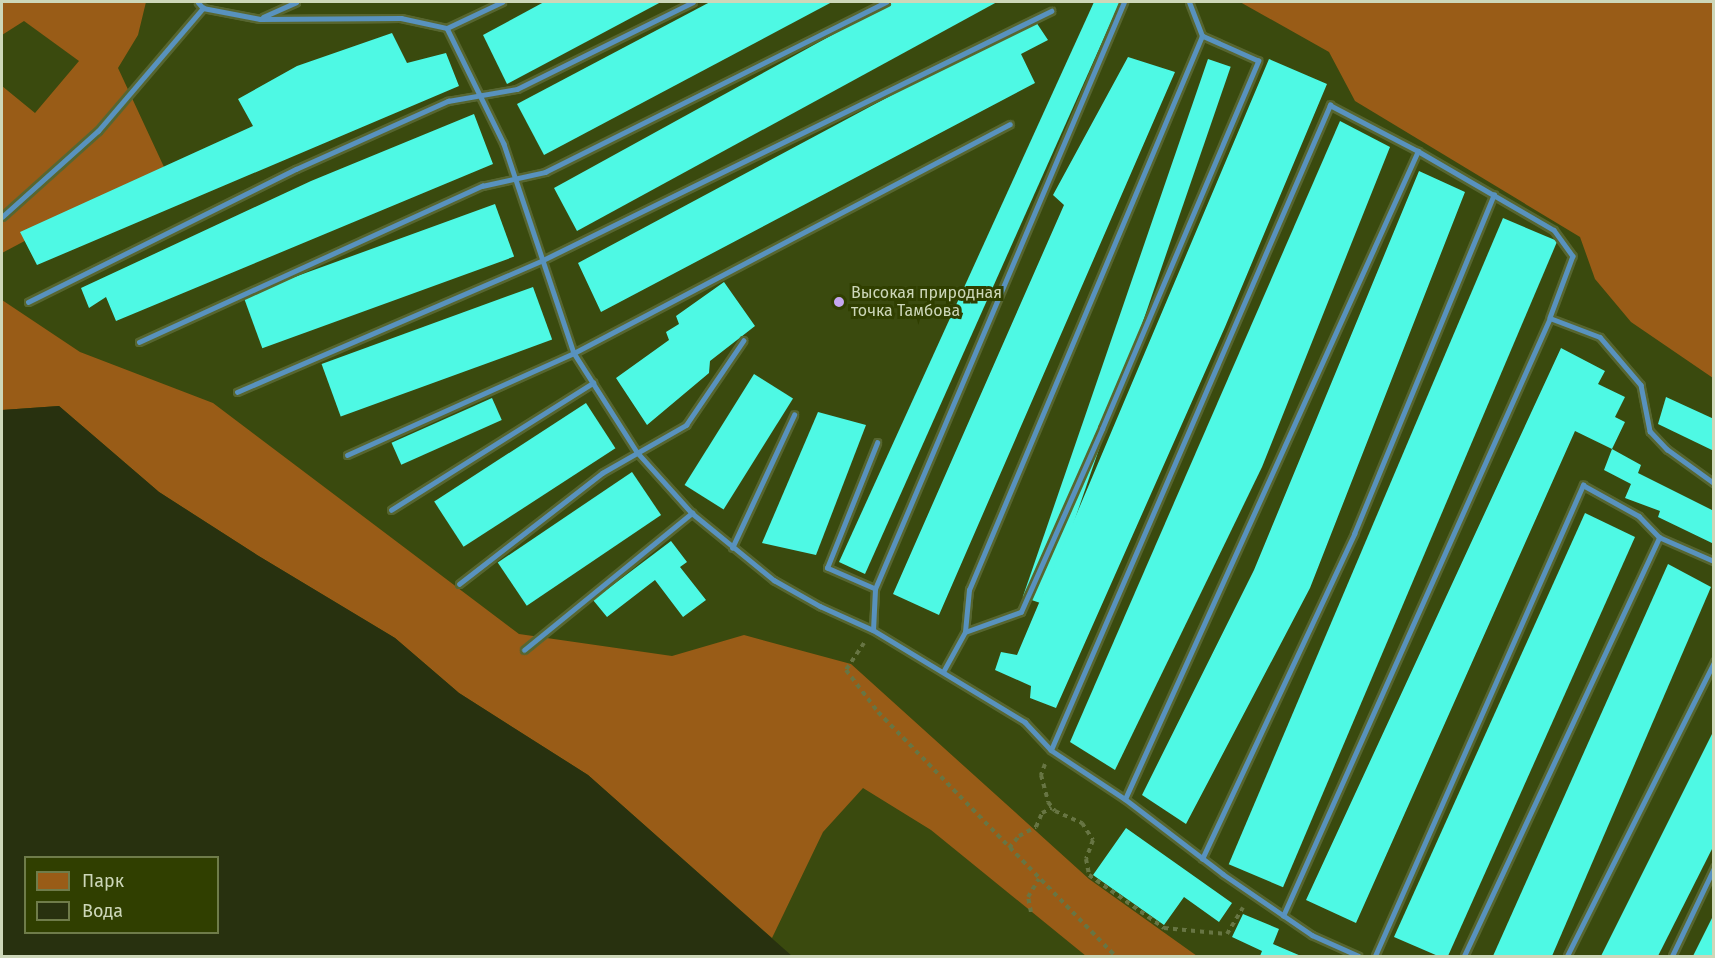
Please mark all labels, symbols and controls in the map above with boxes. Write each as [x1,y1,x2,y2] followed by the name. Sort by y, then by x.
[851,283,1002,321] place label: Высокая природная точка Тамбова
[832,295,846,309] marker: Высокая природная точка Тамбова
[24,856,219,934] legend
[82,870,124,892] text: Парк
[82,900,123,922] text: Вода

